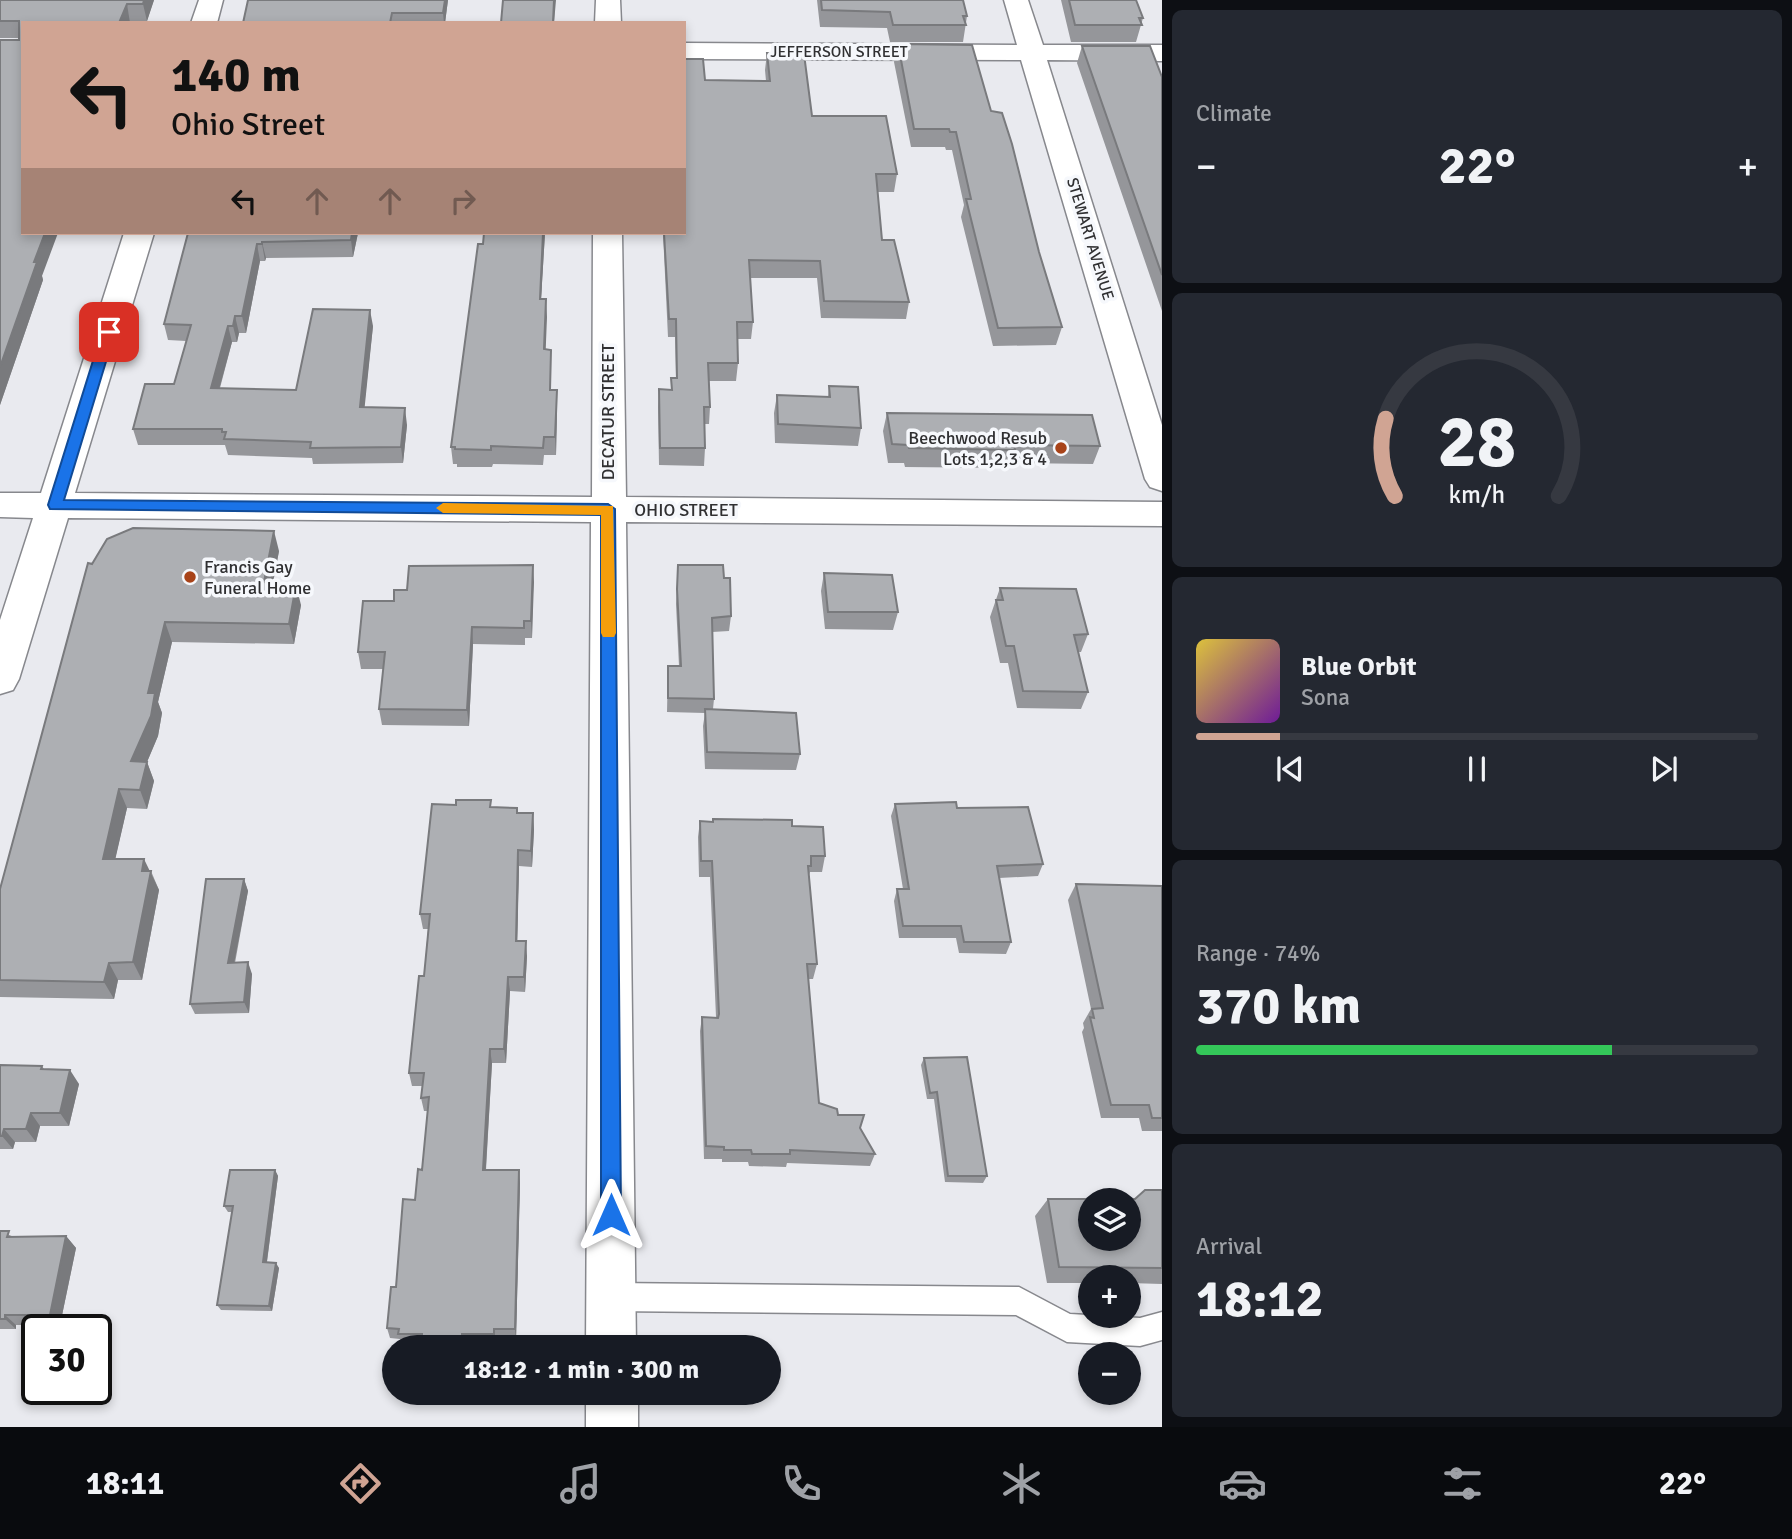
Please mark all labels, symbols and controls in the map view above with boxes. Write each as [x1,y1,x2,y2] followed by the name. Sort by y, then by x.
[770,42,908,62] street label: JEFFERSON STREET
[171,45,301,105] text: 140 m
[56,49,147,140] icon: left
[1196,99,1272,128] text: Climate
[171,105,325,144] text: Ohio Street
[1439,134,1515,198] text: 22°
[1196,143,1217,190] text: −
[1737,143,1758,190] text: +
[1062,175,1118,303] street label: STEWART AVENUE
[225,182,263,220] icon: left
[298,182,336,220] icon: ahead
[371,182,409,220] icon: ahead
[444,182,482,220] icon: right
[79,302,139,362] pin
[90,313,128,351] icon: arrive
[597,344,619,480] street label: DECATUR STREET
[1438,399,1516,488] text: 28
[908,427,1047,470] place label: Beechwood Resub Lots 1,2,3 & 4
[1053,440,1069,456] marker: Beechwood Resub Lots 1,2,3 & 4
[1449,479,1505,510] text: km/h
[634,499,738,521] street label: OHIO STREET
[204,556,311,599] place label: Francis Gay Funeral Home
[182,569,198,585] marker: Francis Gay Funeral Home
[1301,651,1417,683] text: Blue Orbit
[1301,683,1350,712] text: Sona
[1271,750,1309,788] icon: previous
[1458,750,1496,788] icon: pause
[1645,750,1683,788] icon: next
[1196,939,1320,968] text: Range · 74%
[1196,974,1361,1038] text: 370 km
[574,1178,648,1252] position arrow
[1078,1188,1141,1405] map controls
[1078,1188,1141,1251] button: layers
[1196,1232,1262,1261] text: Arrival
[1078,1265,1141,1328] button: +
[1196,1267,1324,1331] text: 18:12
[21,1314,112,1405] speed limit sign: 30
[1078,1342,1141,1405] button: −
[464,1354,699,1386] text: 18:12 · 1 min · 300 m
[336,1459,385,1508] icon: directions
[556,1459,605,1508] icon: music
[777,1459,826,1508] icon: phone
[997,1459,1046,1508] icon: climate
[1218,1459,1267,1508] icon: car
[1438,1459,1487,1508] icon: filters
[86,1464,164,1503] text: 18:11
[1659,1464,1706,1503] text: 22°

